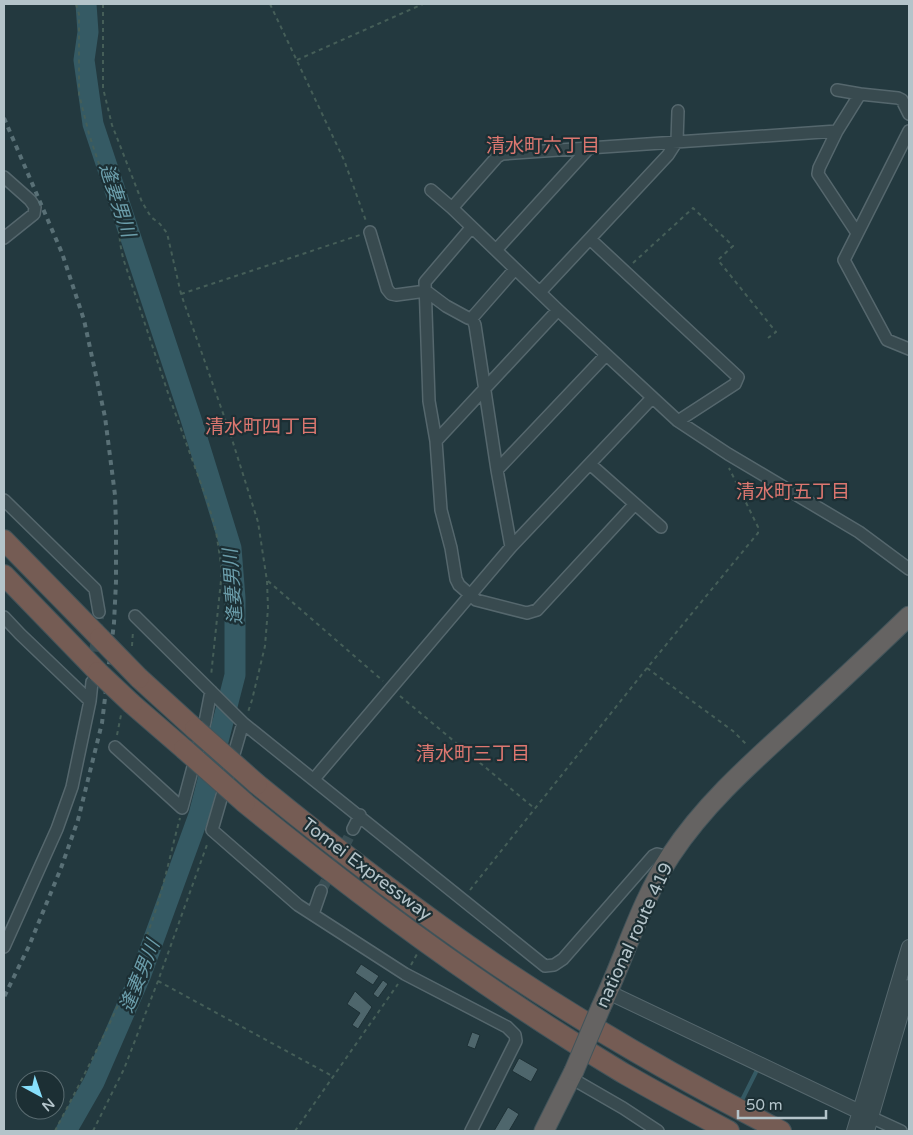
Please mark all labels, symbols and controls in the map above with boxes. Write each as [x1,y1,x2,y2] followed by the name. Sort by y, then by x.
[486,135,600,157] district label: 清水町六丁目
[95,161,140,242] water label: 逢妻男川
[205,416,319,438] district label: 清水町四丁目
[736,481,850,503] district label: 清水町五丁目
[219,546,247,626] water label: 逢妻男川
[416,743,530,765] district label: 清水町三丁目
[298,813,437,925] street label: Tomei Expressway
[591,859,677,1011] street label: national route 419
[115,935,165,1016] water label: 逢妻男川
[15,1070,65,1120] north arrow
[738,1088,826,1120] scale bar
[38,1094,58,1115] text: N
[746,1096,783,1114] text: 50 m

